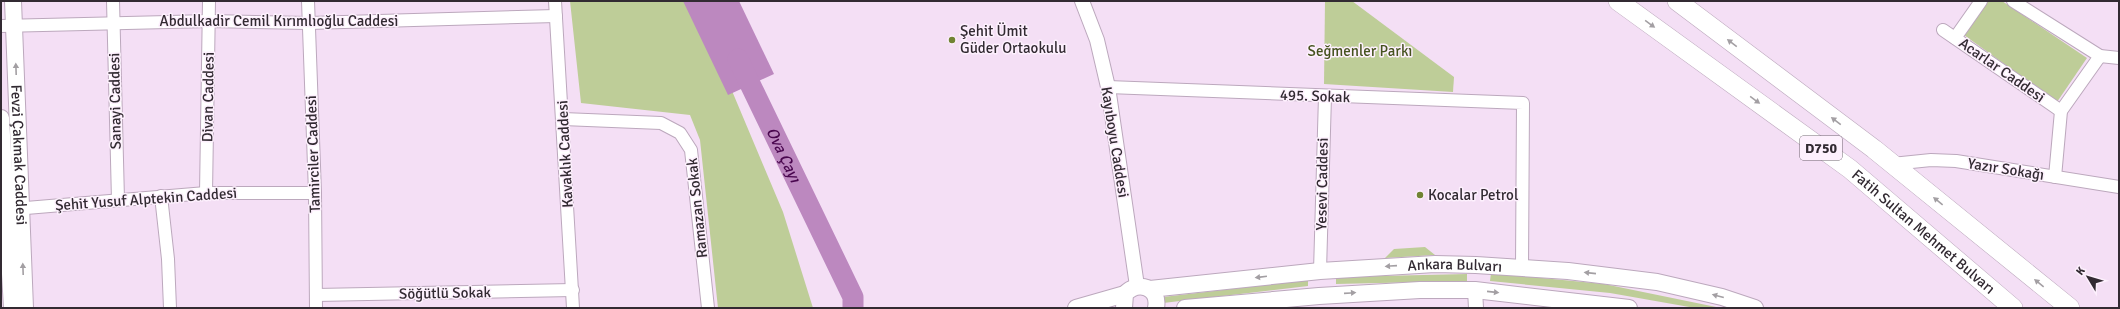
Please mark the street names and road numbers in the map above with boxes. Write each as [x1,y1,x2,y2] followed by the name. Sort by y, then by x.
[160,12,398,30] street label: Abdulkadir Cemil Kırımlıoğlu Caddesi
[1956,34,2048,106] street label: Acarlar Caddesi
[198,52,218,142] street label: Divan Caddesi
[105,53,125,149] street label: Sanayi Caddesi
[7,84,31,226] street label: Fevzi Çakmak Caddesi
[1097,85,1133,199] street label: Kayıboyu Caddesi
[1280,86,1351,106] street label: 495. Sokak
[302,95,324,213] street label: Tamirciler Caddesi
[553,100,577,208] street label: Kavaklık Caddesi
[1800,136,1842,160] road number: D750
[1312,138,1332,230] street label: Yesevi Caddesi
[1966,154,2046,184] street label: Yazır Sokağı
[683,157,711,259] street label: Ramazan Sokak
[1848,166,1999,298] street label: Fatih Sultan Mehmet Bulvarı
[54,184,238,214] street label: Şehit Yusuf Alptekin Caddesi
[1407,255,1503,276] street label: Ankara Bulvarı
[399,283,492,303] street label: Söğütlü Sokak

